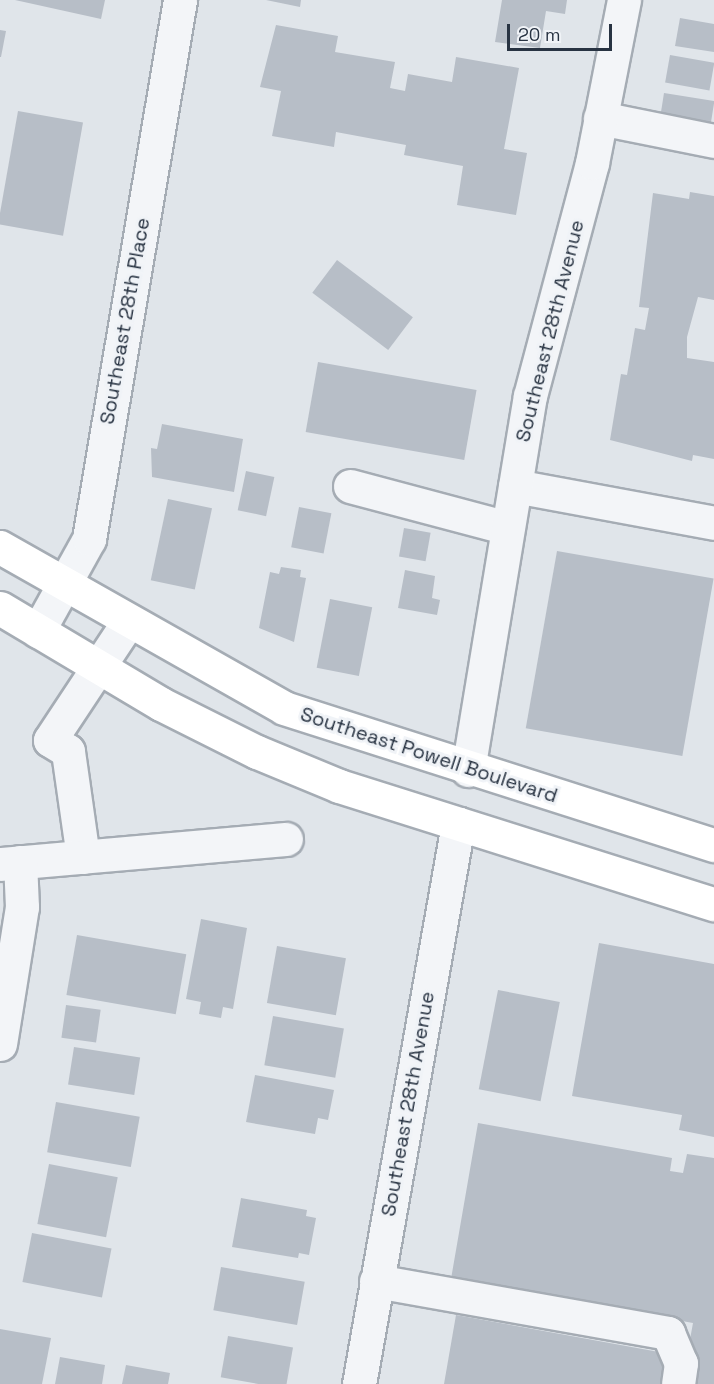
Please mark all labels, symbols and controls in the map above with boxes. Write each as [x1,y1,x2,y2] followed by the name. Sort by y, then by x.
[510,12,615,50] scale bar
[518,23,561,46] text: 20 m
[95,216,155,426] street label: Southeast 28th Place
[511,217,589,445] street label: Southeast 28th Avenue
[297,702,561,808] street label: Southeast Powell Boulevard
[376,990,440,1218] street label: Southeast 28th Avenue

